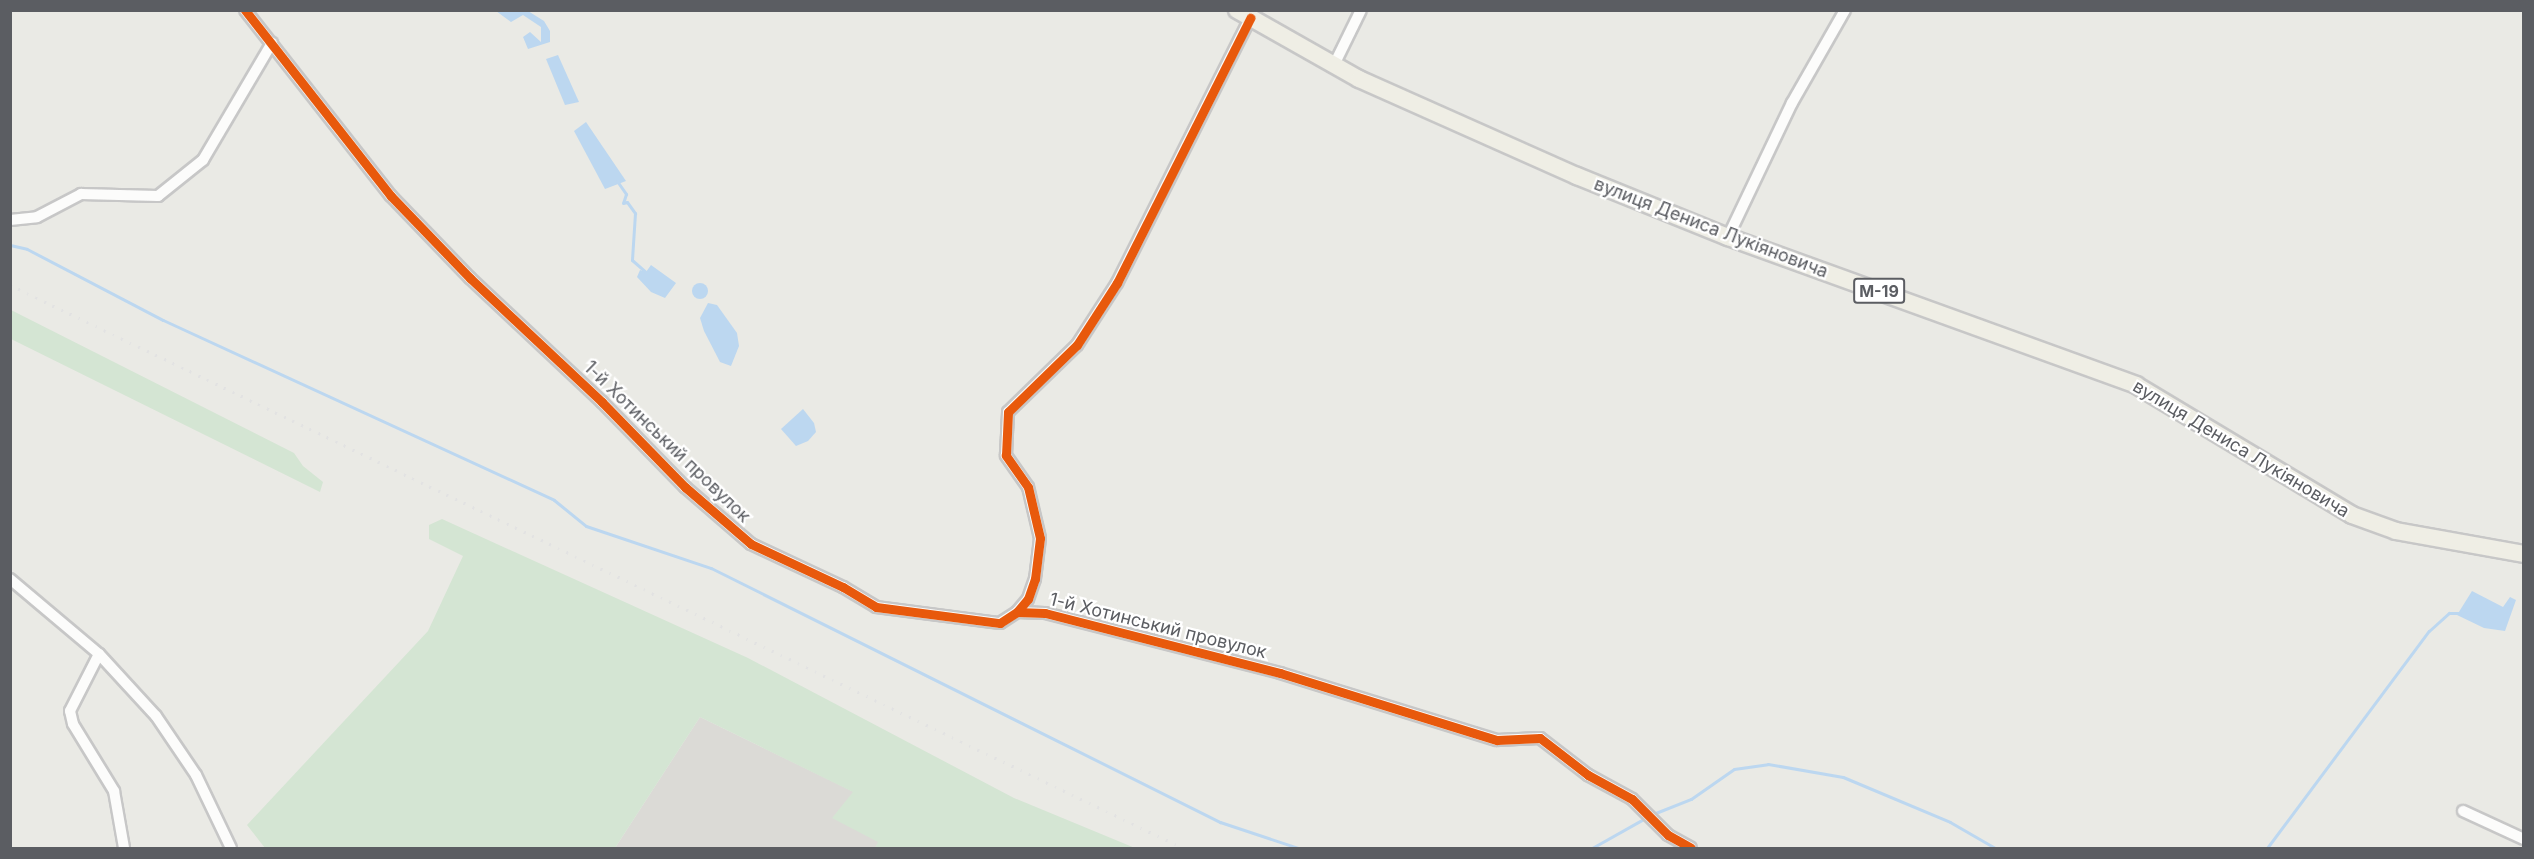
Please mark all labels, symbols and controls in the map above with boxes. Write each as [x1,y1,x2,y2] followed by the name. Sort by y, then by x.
[1591,173,1831,283] street label: вулиця Дениса Лукіяновича
[1852,278,1906,304] road number: М-19
[579,357,755,527] street label: 1-й Хотинський провулок
[2129,376,2353,522] street label: вулиця Дениса Лукіяновича
[1047,589,1269,663] street label: 1-й Хотинський провулок

